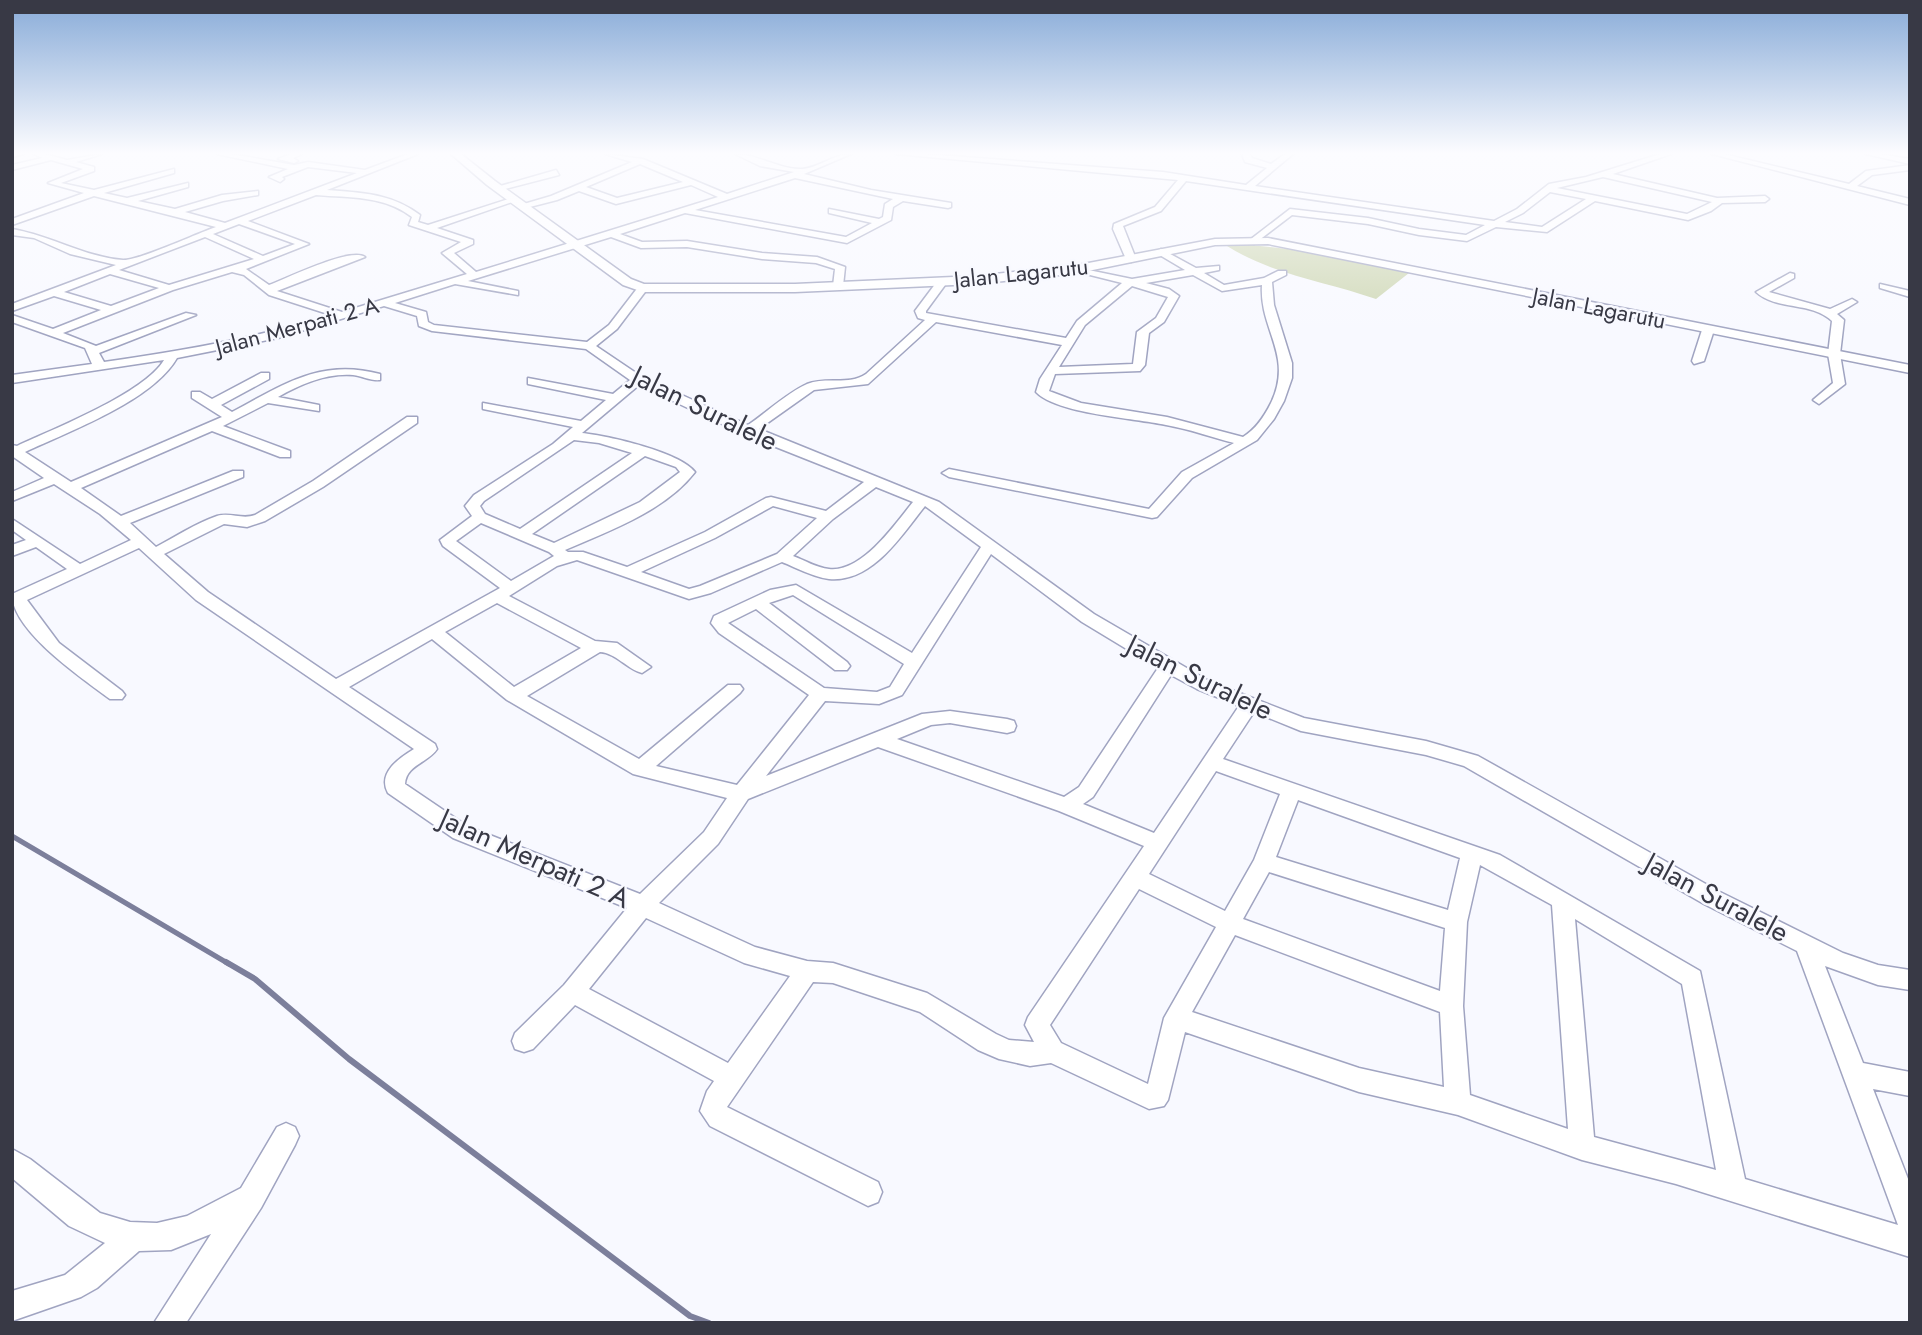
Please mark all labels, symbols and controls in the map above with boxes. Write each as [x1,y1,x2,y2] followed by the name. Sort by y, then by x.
[949,249,1090,297] street label: Jalan Lagarutu
[1527,278,1669,338] street label: Jalan Lagarutu
[209,288,383,365] street label: Jalan Merpati 2 A
[621,354,785,462] street label: Jalan Suralele
[1116,623,1280,731] street label: Jalan Suralele
[429,797,637,919] street label: Jalan Merpati 2 A
[1634,840,1796,953] street label: Jalan Suralele

